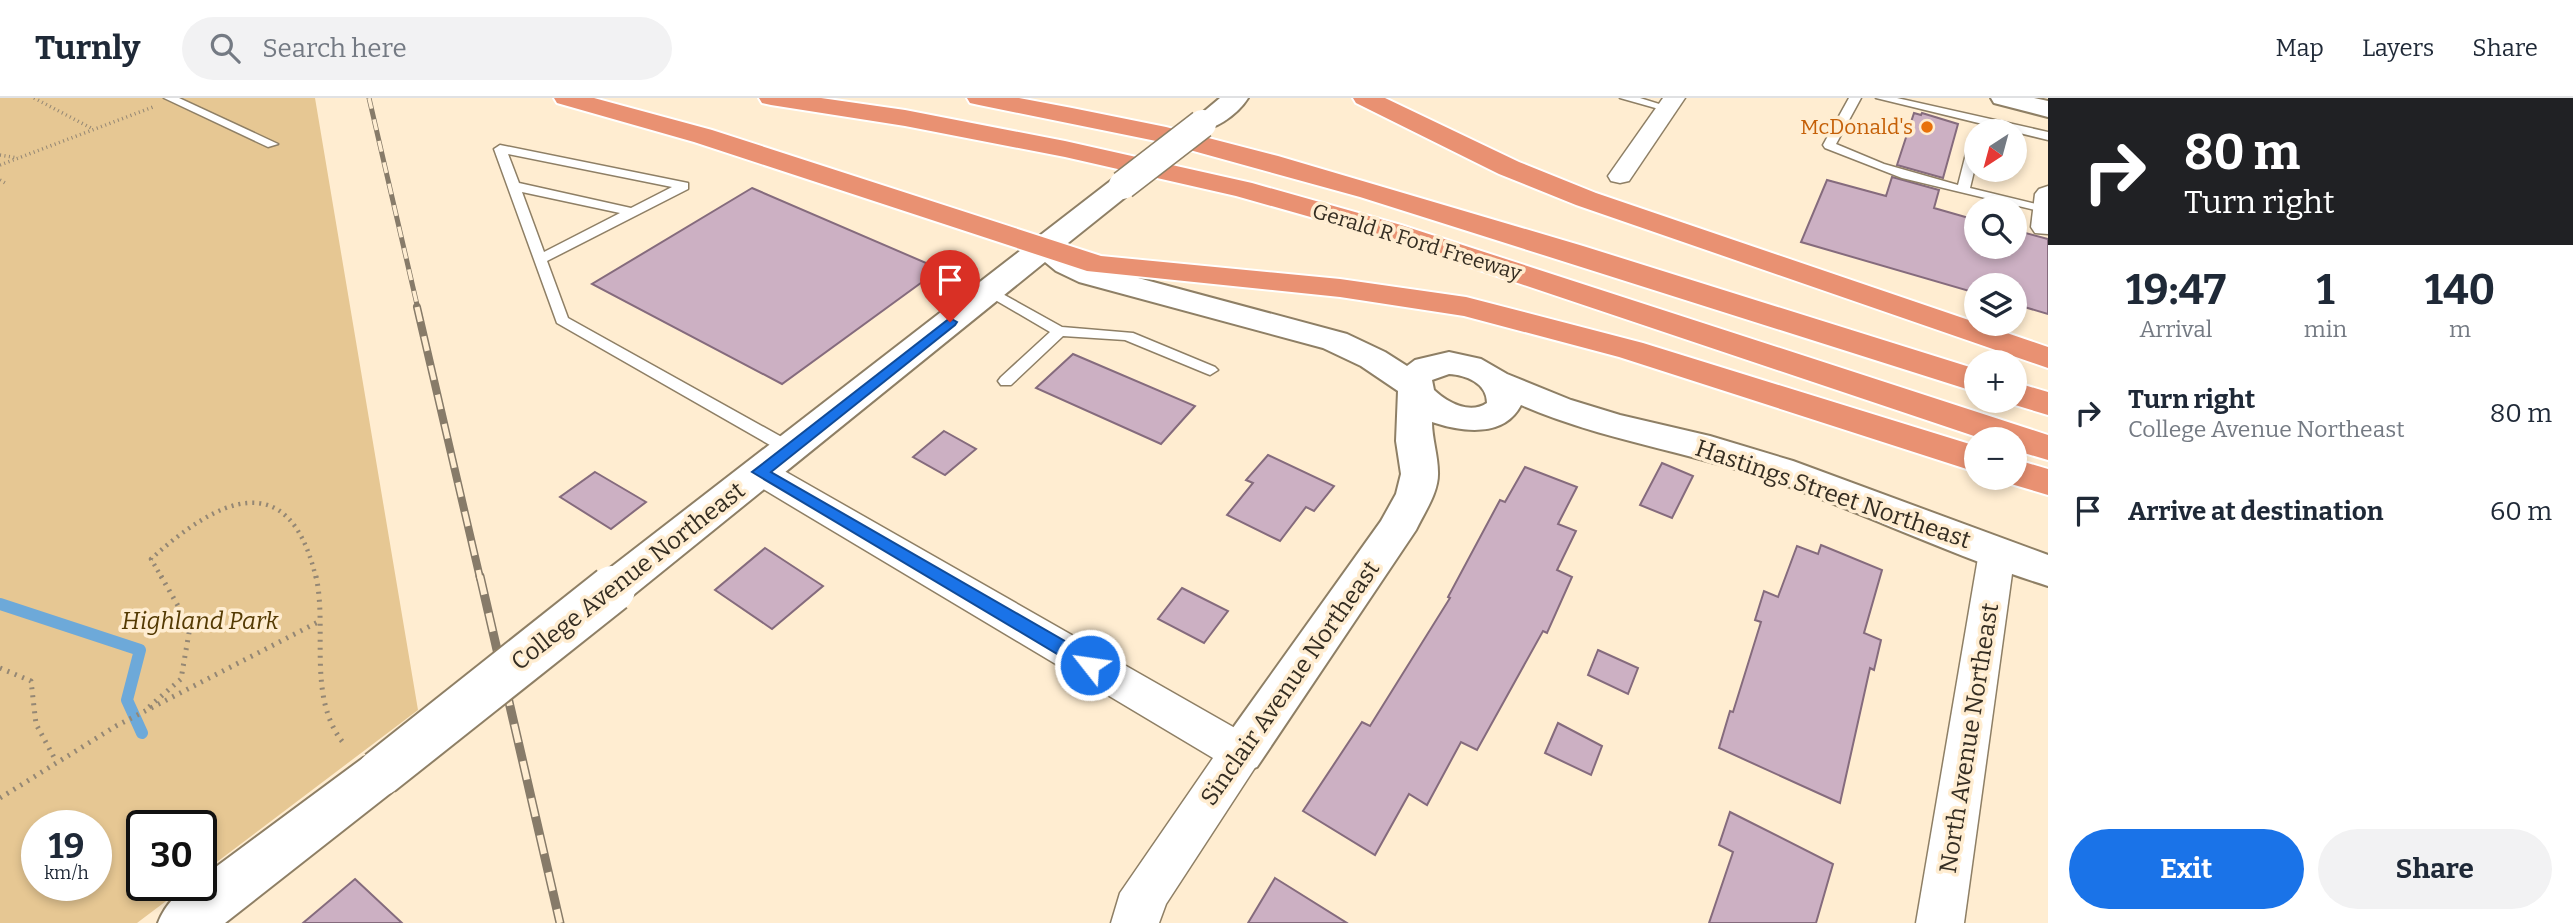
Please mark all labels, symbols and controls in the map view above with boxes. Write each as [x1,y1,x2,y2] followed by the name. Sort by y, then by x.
[182,17,672,80] search box
[35,28,140,68] text: Turnly
[206,29,244,67] icon: search
[262,33,407,64] text: Search here
[2276,34,2324,62] text: Map
[2362,34,2434,62] text: Layers
[2472,34,2538,62] text: Share
[1800,114,1913,140] place label: McDonald's
[1919,119,1935,135] marker: McDonald's
[1964,119,2026,182] north arrow
[1964,119,2027,490] map controls
[2184,123,2300,182] text: 80 m
[2069,126,2160,217] icon: right
[2184,183,2335,221] text: Turn right
[1964,196,2027,259] button: search
[1309,198,1526,286] street label: Gerald R Ford Freeway
[920,250,980,322] pin
[931,261,969,299] icon: arrive
[2126,265,2226,315] text: 19:47
[2316,265,2335,315] text: 1
[2425,265,2495,315] text: 140
[1964,273,2027,336] button: layers
[2139,315,2212,343] text: Arrival
[2304,315,2347,343] text: min
[2449,315,2471,343] text: m
[1964,350,2027,413] button: +
[2128,384,2255,415] text: Turn right
[2069,394,2107,432] icon: right
[2490,398,2552,429] text: 80 m
[2128,415,2405,443] text: College Avenue Northeast
[1964,427,2027,490] button: −
[1692,434,1975,554] street label: Hastings Street Northeast
[506,476,751,676] street label: College Avenue Northeast
[2069,492,2107,530] icon: arrive
[2128,496,2383,527] text: Arrive at destination
[2490,496,2552,527] text: 60 m
[1195,555,1385,811] street label: Sinclair Avenue Northeast
[1934,601,2004,875] street label: North Avenue Northeast
[121,607,280,635] park label: Highland Park
[1053,628,1127,702] position arrow
[126,810,217,901] speed limit sign: 30
[49,825,84,867] text: 19
[2069,829,2304,909] button: Exit
[2318,829,2552,909] button: Share
[44,862,89,884] text: km/h

